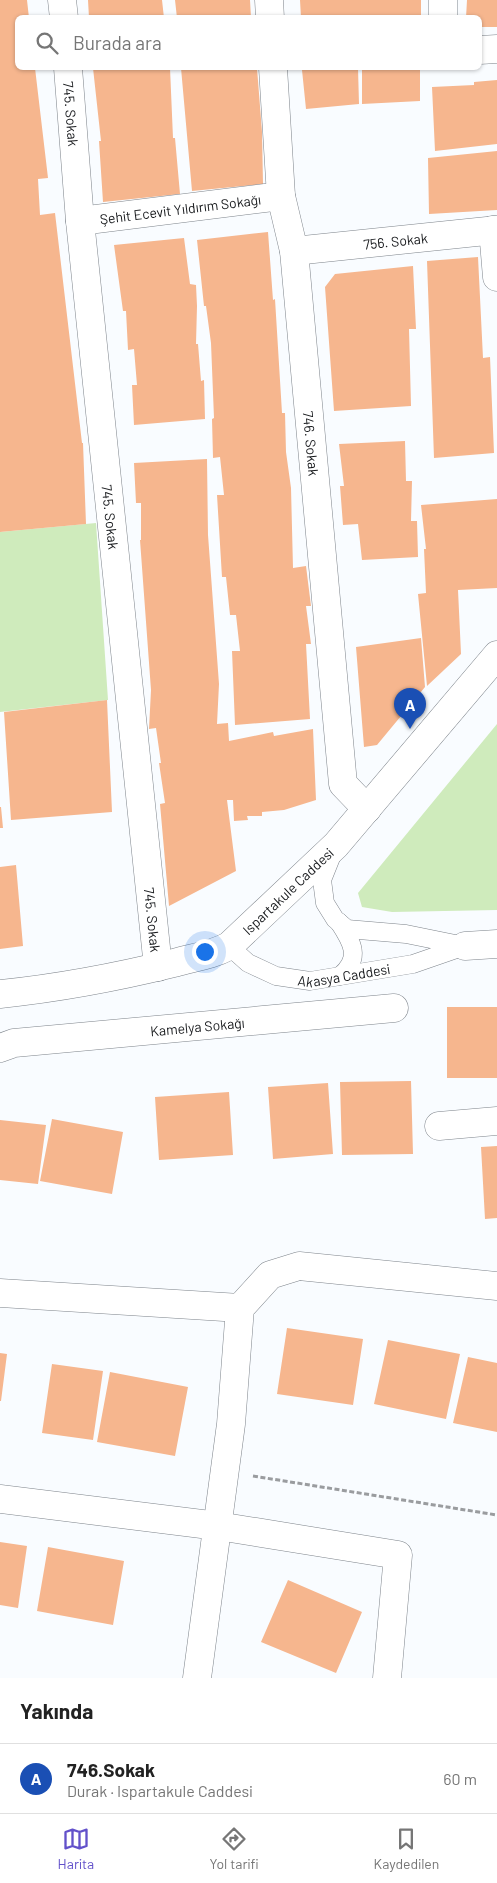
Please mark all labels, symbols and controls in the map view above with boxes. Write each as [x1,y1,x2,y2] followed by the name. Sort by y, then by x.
[15,15,482,70] search box
[33,29,61,57] icon: search
[73,31,162,54] text: Burada ara
[61,81,83,147] street label: 745. Sokak
[99,190,262,227] street label: Şehit Ecevit Yıldırım Sokağı
[362,229,428,252] street label: 756. Sokak
[300,410,323,477] street label: 746. Sokak
[99,484,123,550] street label: 745. Sokak
[394,688,426,729] pin: A
[238,844,337,938] street label: Ispartakule Caddesi
[141,886,165,953] street label: 745. Sokak
[192,939,218,965] your location
[297,959,391,990] street label: Akasya Caddesi
[150,1013,245,1039] street label: Kamelya Sokağı
[20,1698,93,1723] text: Yakında
[67,1758,155,1781] text: 746.Sokak
[31,1769,41,1788] text: A
[443,1769,477,1788] text: 60 m
[67,1781,253,1800] text: Durak · Ispartakule Caddesi
[58,1825,94,1872] tab: Harita
[209,1825,258,1872] tab: Yol tarifi
[374,1825,439,1872] tab: Kaydedilen

